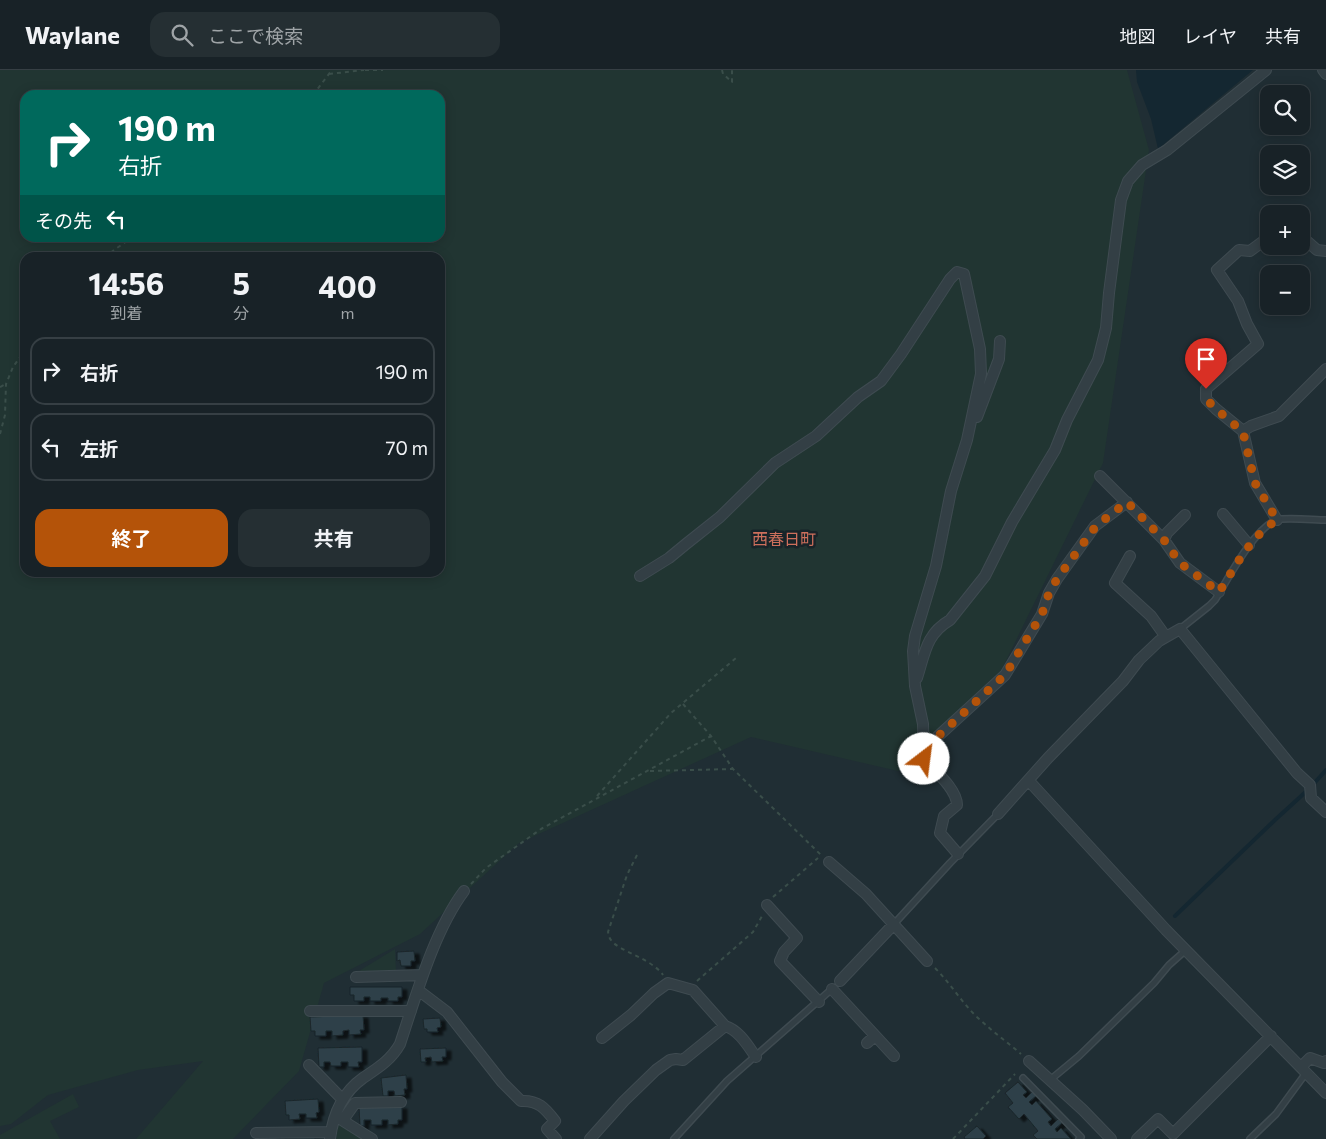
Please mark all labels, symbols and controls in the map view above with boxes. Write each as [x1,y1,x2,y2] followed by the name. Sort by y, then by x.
[150,12,500,57] search box
[25,20,120,49] text: Waylane
[168,21,196,49] icon: search
[208,24,303,47] text: ここで検索
[1120,25,1156,47] text: 地図
[1184,25,1237,47] text: レイヤ
[1265,25,1301,47] text: 共有
[1260,85,1310,315] map controls
[1260,85,1310,135] button: search
[118,105,216,148] text: 190 m
[35,110,100,175] icon: right
[1260,145,1310,195] button: layers
[118,152,162,179] text: 右折
[102,205,130,233] icon: left
[1260,205,1310,255] button: +
[35,209,92,232] text: その先
[88,264,164,301] text: 14:56
[233,264,250,301] text: 5
[1260,265,1310,315] button: −
[318,267,377,304] text: 400
[110,303,142,322] text: 到着
[233,303,249,322] text: 分
[341,303,354,322] text: m
[1185,338,1227,389] pin
[1192,345,1220,373] icon: arrive
[37,357,65,385] icon: right
[376,360,428,383] text: 190 m
[80,361,118,384] text: 右折
[37,433,65,461] icon: left
[385,436,428,459] text: 70 m
[80,437,118,460] text: 左折
[35,509,228,567] button: 終了
[238,509,430,567] button: 共有
[752,529,816,548] district label: 西春日町
[897,732,949,784] position arrow

